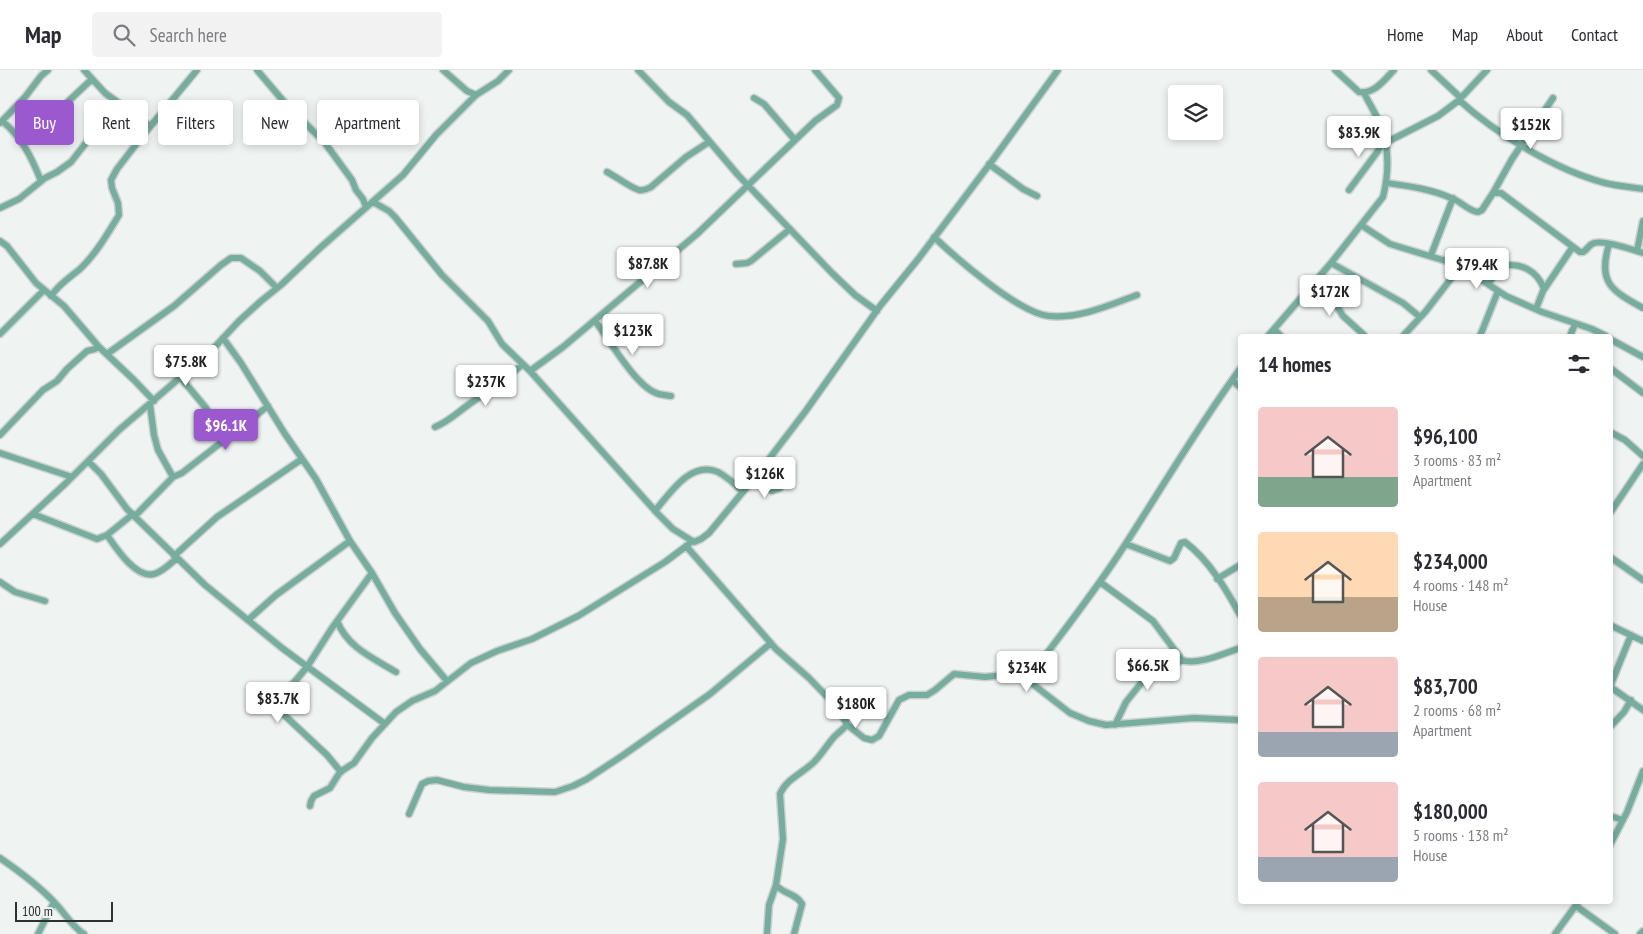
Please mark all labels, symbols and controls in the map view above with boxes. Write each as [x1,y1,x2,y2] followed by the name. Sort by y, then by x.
[92,12,442,57] search box
[25,19,62,50] text: Map
[110,21,138,49] icon: search
[150,23,227,47] text: Search here
[1387,23,1424,46] text: Home
[1452,23,1478,46] text: Map
[1506,23,1543,46] text: About
[1571,23,1618,46] text: Contact
[1168,85,1223,140] map controls
[1168,85,1223,140] button: layers
[15,100,74,145] chip: Buy
[84,100,148,145] chip: Rent
[158,100,233,145] chip: Filters
[243,100,307,145] chip: New
[317,100,419,145] chip: Apartment
[1496,108,1566,150] pin: $152K
[1512,114,1550,134] text: $152K
[1318,116,1400,158] pin: $83.9K
[1338,122,1380,142] text: $83.9K
[607,246,689,289] pin: $87.8K
[1436,248,1518,290] pin: $79.4K
[628,253,668,273] text: $87.8K
[1456,254,1498,274] text: $79.4K
[1295,274,1365,317] pin: $172K
[1311,281,1349,301] text: $172K
[598,314,668,356] pin: $123K
[614,320,652,340] text: $123K
[145,344,227,387] pin: $75.8K
[1565,350,1593,378] icon: filters
[165,351,207,371] text: $75.8K
[1258,351,1331,378] text: 14 homes
[451,364,521,407] pin: $237K
[467,371,505,391] text: $237K
[185,408,267,451] pin: $96.1K
[205,415,247,435] text: $96.1K
[1413,423,1478,450] text: $96,100
[1298,427,1358,487] icon: home
[1413,450,1501,470] text: 3 rooms · 83 m²
[730,456,800,499] pin: $126K
[746,463,784,483] text: $126K
[1413,470,1472,490] text: Apartment
[1413,548,1488,575] text: $234,000
[1298,552,1358,612] icon: home
[1413,575,1509,595] text: 4 rooms · 148 m²
[1413,595,1447,615] text: House
[1107,648,1189,691] pin: $66.5K
[992,650,1062,693] pin: $234K
[1127,655,1169,675] text: $66.5K
[1008,657,1046,677] text: $234K
[1413,673,1478,700] text: $83,700
[1298,677,1358,737] icon: home
[237,682,319,724] pin: $83.7K
[821,686,891,729] pin: $180K
[257,688,299,708] text: $83.7K
[837,693,875,713] text: $180K
[1413,700,1501,720] text: 2 rooms · 68 m²
[1413,720,1472,740] text: Apartment
[1413,798,1488,825] text: $180,000
[1298,802,1358,862] icon: home
[1413,825,1509,845] text: 5 rooms · 138 m²
[1413,845,1447,865] text: House
[15,899,112,922] scale bar
[22,902,53,920] text: 100 m

